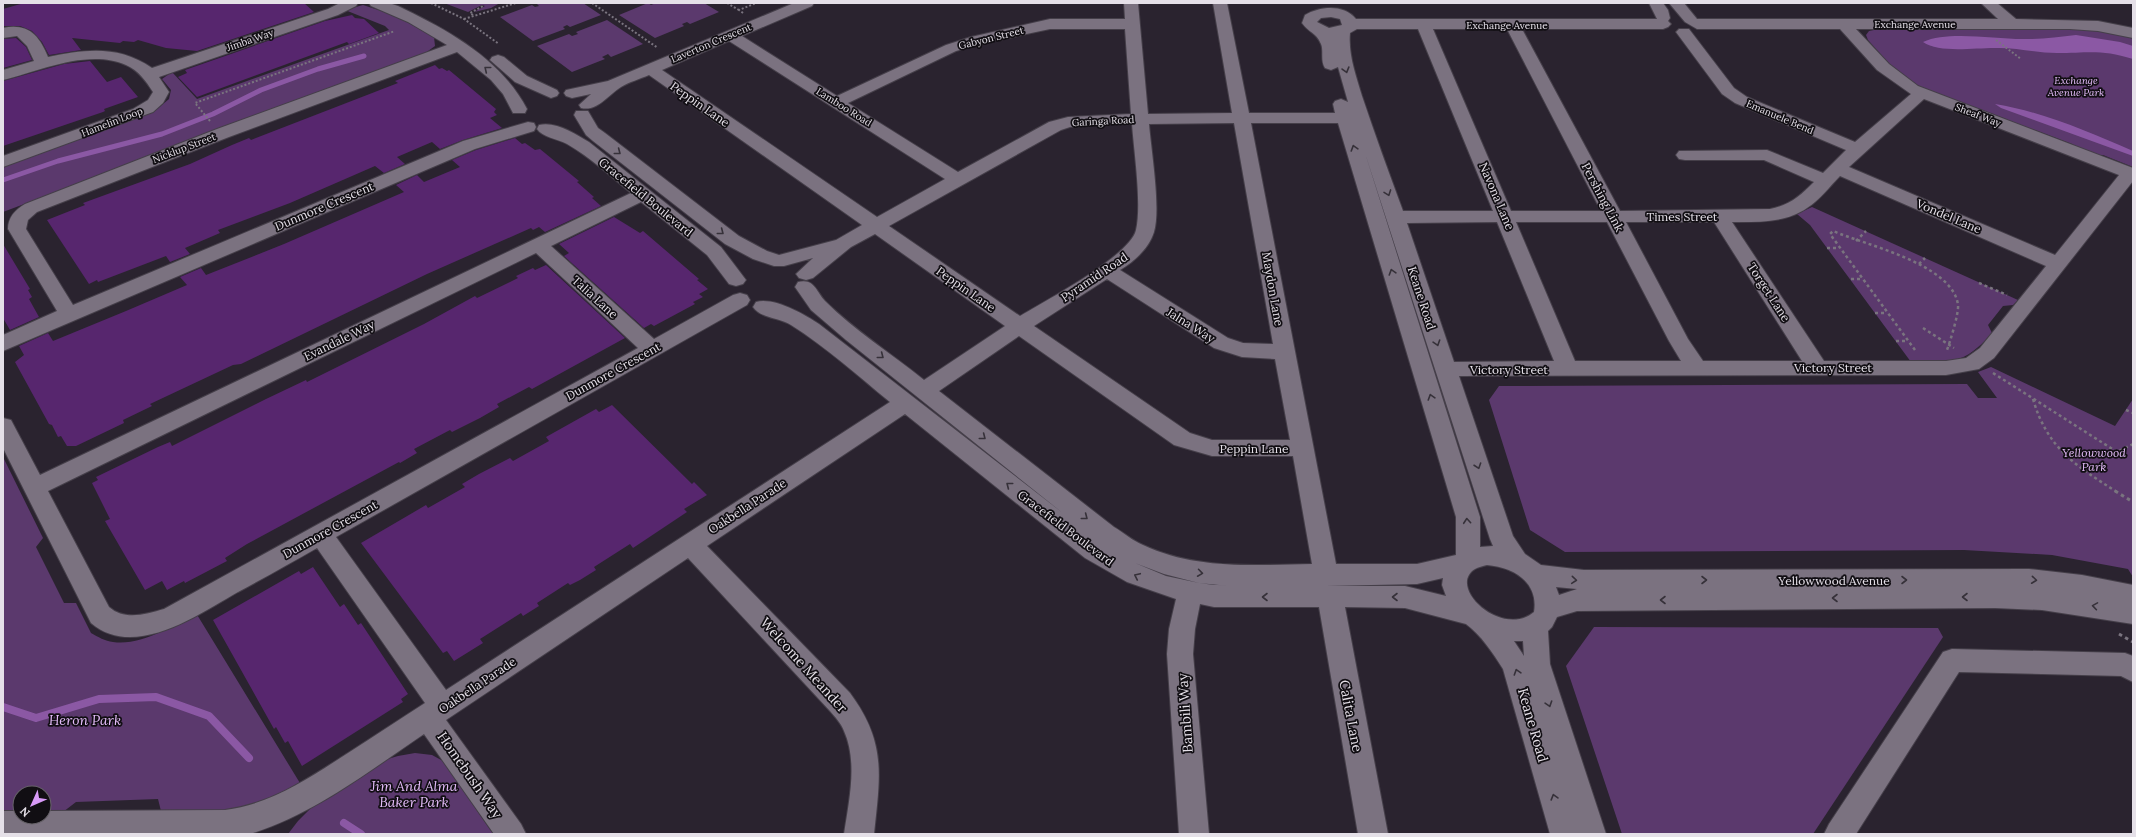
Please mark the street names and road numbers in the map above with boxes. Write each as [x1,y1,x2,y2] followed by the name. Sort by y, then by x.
[1874,18,1956,31] street label: Exchange Avenue
[1466,19,1548,32] street label: Exchange Avenue
[669,20,753,66] street label: Laverton Crescent
[957,24,1025,52] street label: Gabyon Street
[224,26,276,54] street label: Jimba Way
[667,78,733,130] street label: Peppin Lane
[814,85,874,129] street label: Lamboo Road
[1744,97,1816,137] street label: Emanuele Bend
[1953,100,2003,130] street label: Sheaf Way
[79,104,145,140] street label: Hamelin Loop
[1071,113,1135,129] street label: Garinga Road
[151,130,218,166] street label: Nicklup Street
[596,154,696,240] street label: Gracefield Boulevard
[1476,160,1518,233] street label: Navona Lane
[1579,160,1628,235] street label: Pershing Link
[272,178,376,234] street label: Dunmore Crescent
[1913,195,1984,237] street label: Vondel Lane
[1646,209,1718,224] street label: Times Street
[1058,249,1130,305] street label: Pyramid Road
[1259,251,1287,328] street label: Maydon Lane
[1744,260,1794,325] street label: Torget Lane
[933,263,999,315] street label: Peppin Lane
[1405,265,1439,331] street label: Keane Road
[569,272,621,322] street label: Talia Lane
[1163,304,1219,346] street label: Jalna Way
[301,316,377,364] street label: Evandale Way
[563,339,663,403] street label: Dunmore Crescent
[1793,360,1872,375] street label: Victory Street
[1469,362,1548,377] street label: Victory Street
[1220,441,1289,456] street label: Peppin Lane
[705,475,789,537] street label: Oakbella Parade
[1015,487,1117,569] street label: Gracefield Boulevard
[280,497,380,561] street label: Dunmore Crescent
[1777,573,1890,588] street label: Yellowwood Avenue
[756,614,852,716] street label: Welcome Meander
[436,653,519,716] street label: Oakbella Parade
[1173,672,1197,753] street label: Bambili Way
[1335,678,1367,754] street label: Calita Lane
[1514,686,1552,764] street label: Keane Road
[433,728,507,822] street label: Homebush Way

